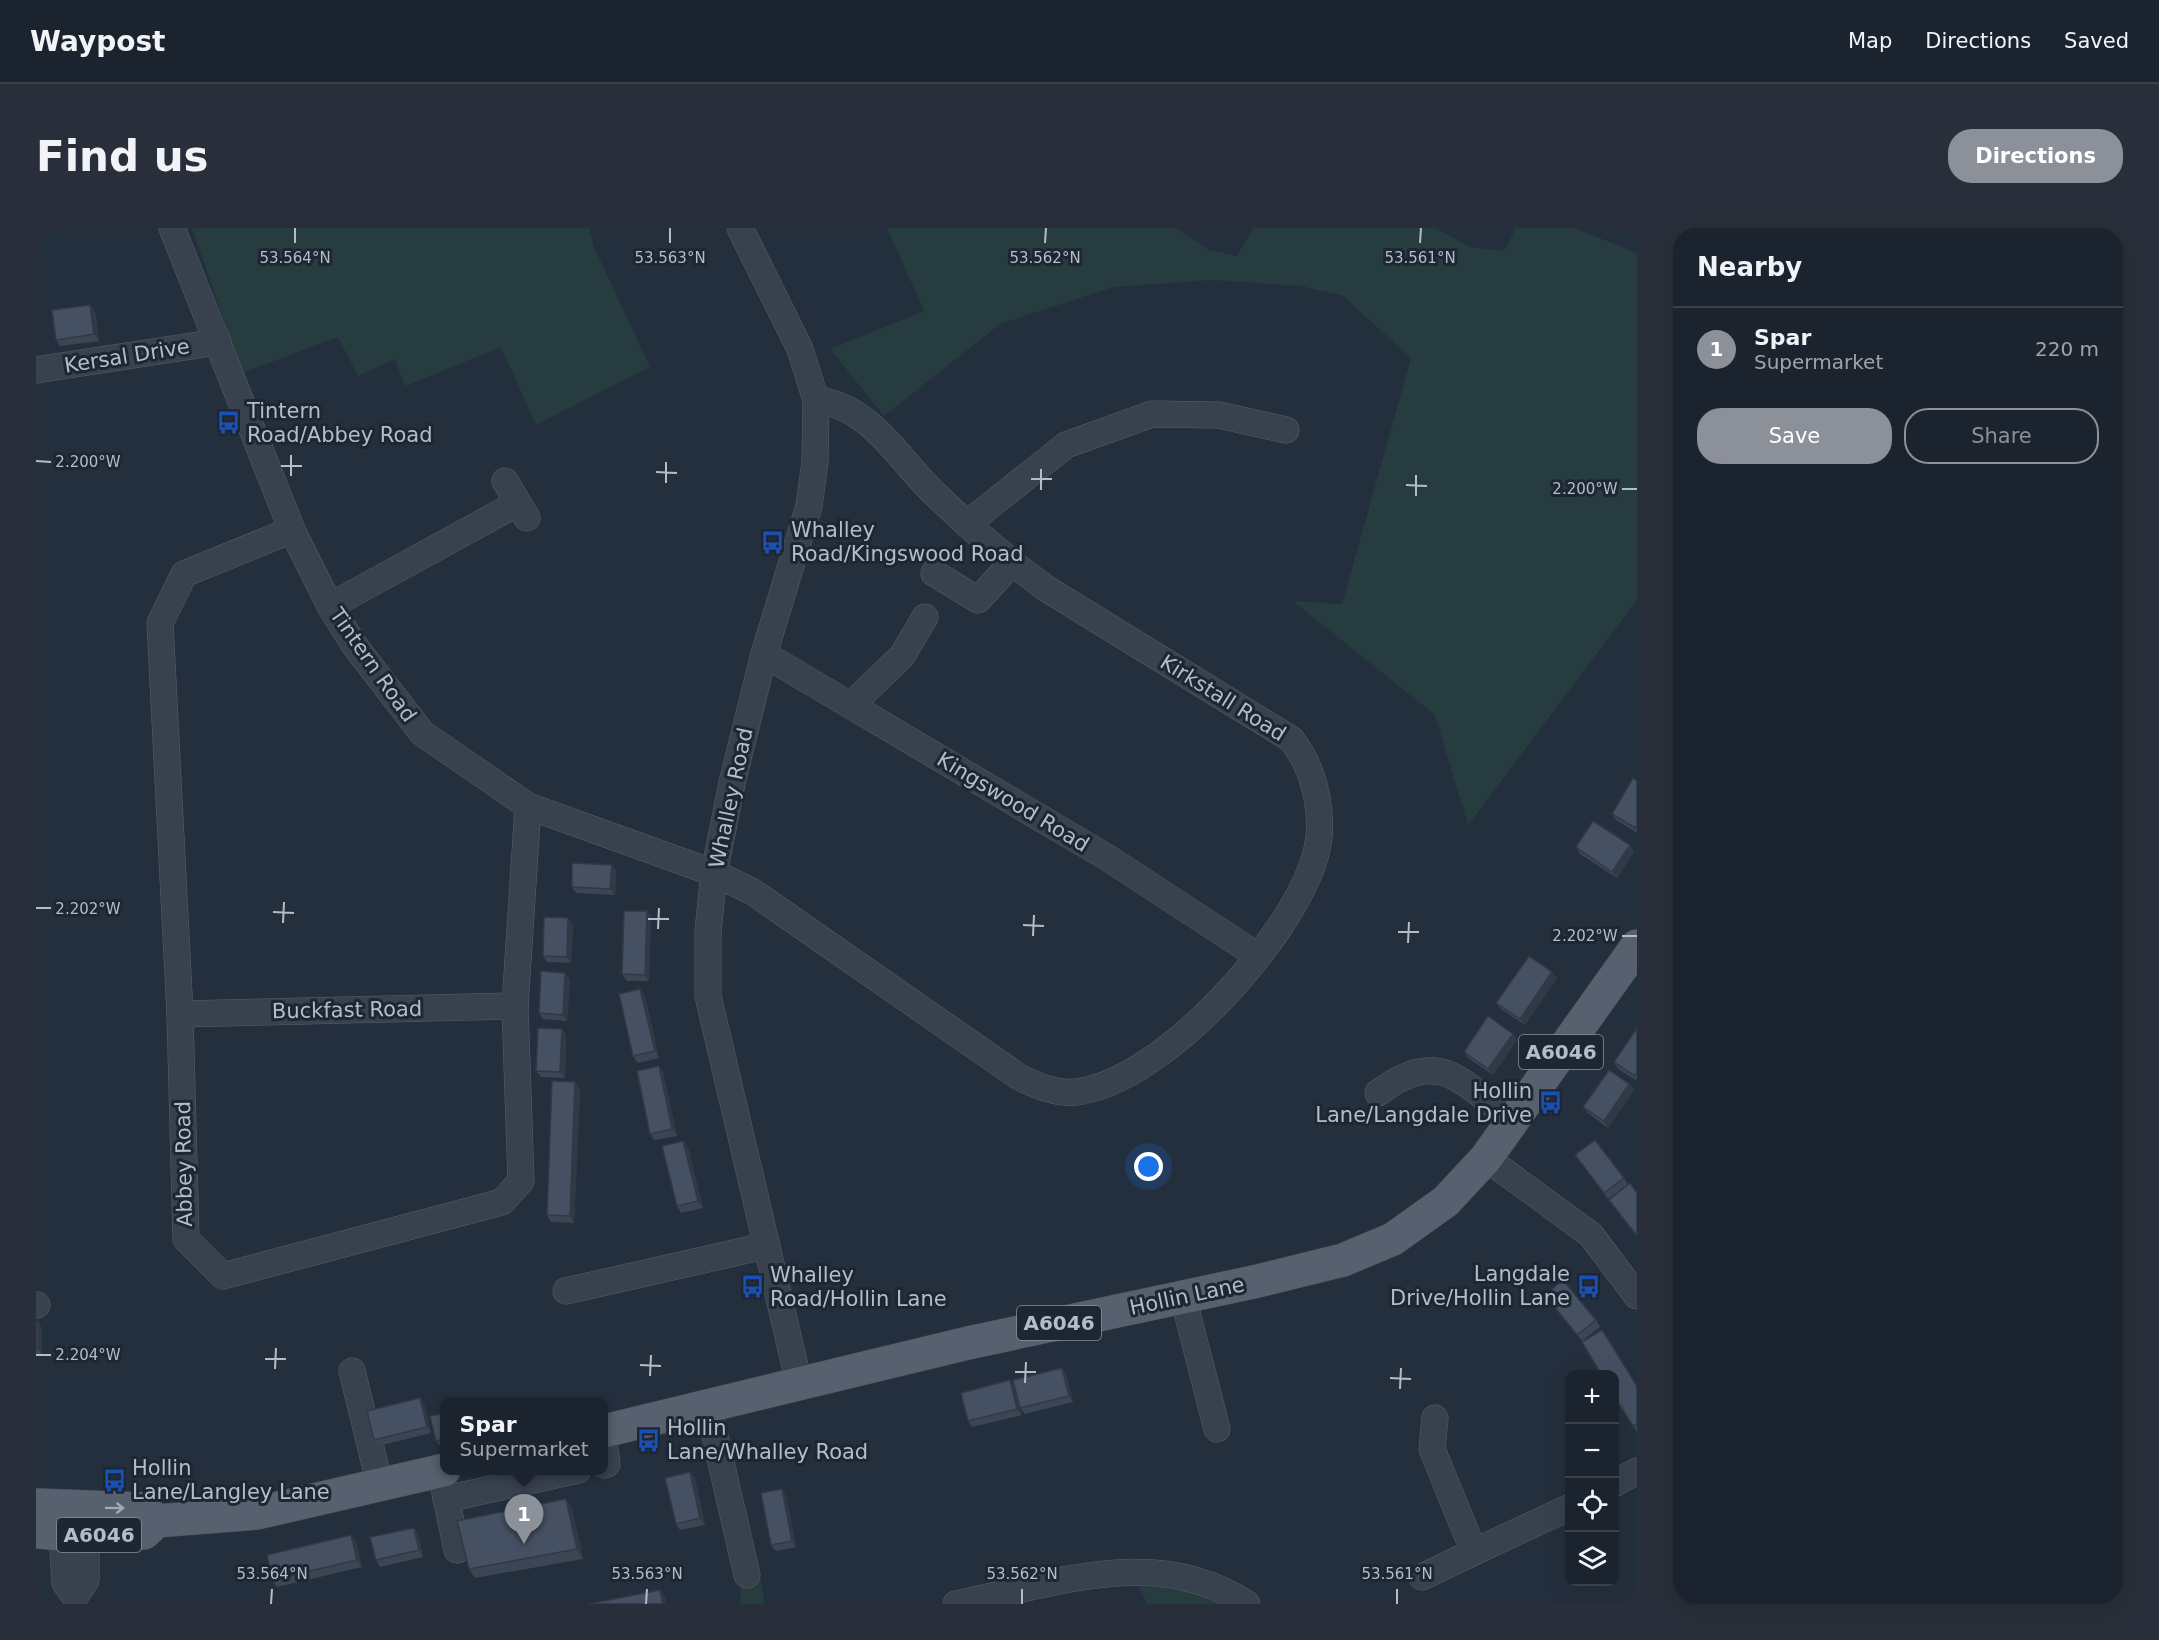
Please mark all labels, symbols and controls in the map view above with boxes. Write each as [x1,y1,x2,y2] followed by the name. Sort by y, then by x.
[30,25,166,58] text: Waypost
[1848,29,1892,53] text: Map
[1925,29,2031,53] text: Directions
[2064,29,2129,53] text: Saved
[1948,129,2123,183] button: Directions
[36,132,209,181] text: Find us
[259,249,331,267] text: 53.564°N
[634,249,706,267] text: 53.563°N
[1009,249,1081,267] text: 53.562°N
[1384,249,1456,267] text: 53.561°N
[1697,252,1802,282] text: Nearby
[1754,325,1811,350] text: Spar
[63,334,191,378] street label: Kersal Drive
[1710,337,1723,361] text: 1
[2035,337,2099,361] text: 220 m
[1754,350,1883,374] text: Supermarket
[246,399,433,447] place label: Tintern Road/Abbey Road
[1697,408,1892,464] button: Save
[1904,408,2099,464] button: Share
[216,410,242,436] bus stop icon: Tintern Road/Abbey Road
[55,453,121,471] text: 2.200°W
[1552,480,1618,498] text: 2.200°W
[791,518,1024,566] place label: Whalley Road/Kingswood Road
[760,529,786,555] bus stop icon: Whalley Road/Kingswood Road
[324,603,421,727] street label: Tintern Road
[1156,650,1290,746] street label: Kirkstall Road
[704,725,758,871] street label: Whalley Road
[933,747,1093,857] street label: Kingswood Road
[55,900,121,918] text: 2.202°W
[1552,927,1618,945] text: 2.202°W
[272,997,422,1023] street label: Buckfast Road
[1519,1035,1603,1069] road number: A6046
[1315,1079,1532,1127] place label: Hollin Lane/Langdale Drive
[1537,1090,1563,1116] bus stop icon: Hollin Lane/Langdale Drive
[171,1101,197,1227] street label: Abbey Road
[1134,1152,1163,1181] your location
[1390,1262,1570,1310] place label: Langdale Drive/Hollin Lane
[770,1263,947,1311] place label: Whalley Road/Hollin Lane
[1127,1272,1247,1320] street label: Hollin Lane
[1575,1273,1601,1299] bus stop icon: Langdale Drive/Hollin Lane
[739,1274,765,1300] bus stop icon: Whalley Road/Hollin Lane
[1017,1306,1101,1340] road number: A6046
[55,1346,121,1364] text: 2.204°W
[1565,1370,1619,1586] map controls
[1565,1370,1619,1424] button: +
[440,1397,608,1475] popup
[459,1412,517,1437] text: Spar
[667,1416,868,1464] place label: Hollin Lane/Whalley Road
[1565,1424,1619,1478] button: −
[636,1427,662,1453] bus stop icon: Hollin Lane/Whalley Road
[459,1437,589,1461] text: Supermarket
[132,1456,330,1504] place label: Hollin Lane/Langley Lane
[101,1467,127,1493] bus stop icon: Hollin Lane/Langley Lane
[1565,1478,1619,1532] button: locate
[504,1494,544,1544] pin: 1
[105,1502,125,1514] one-way arrow
[57,1518,141,1552] road number: A6046
[1565,1532,1619,1586] button: layers
[236,1565,308,1583] text: 53.564°N
[611,1565,683,1583] text: 53.563°N
[986,1565,1058,1583] text: 53.562°N
[1361,1565,1433,1583] text: 53.561°N

